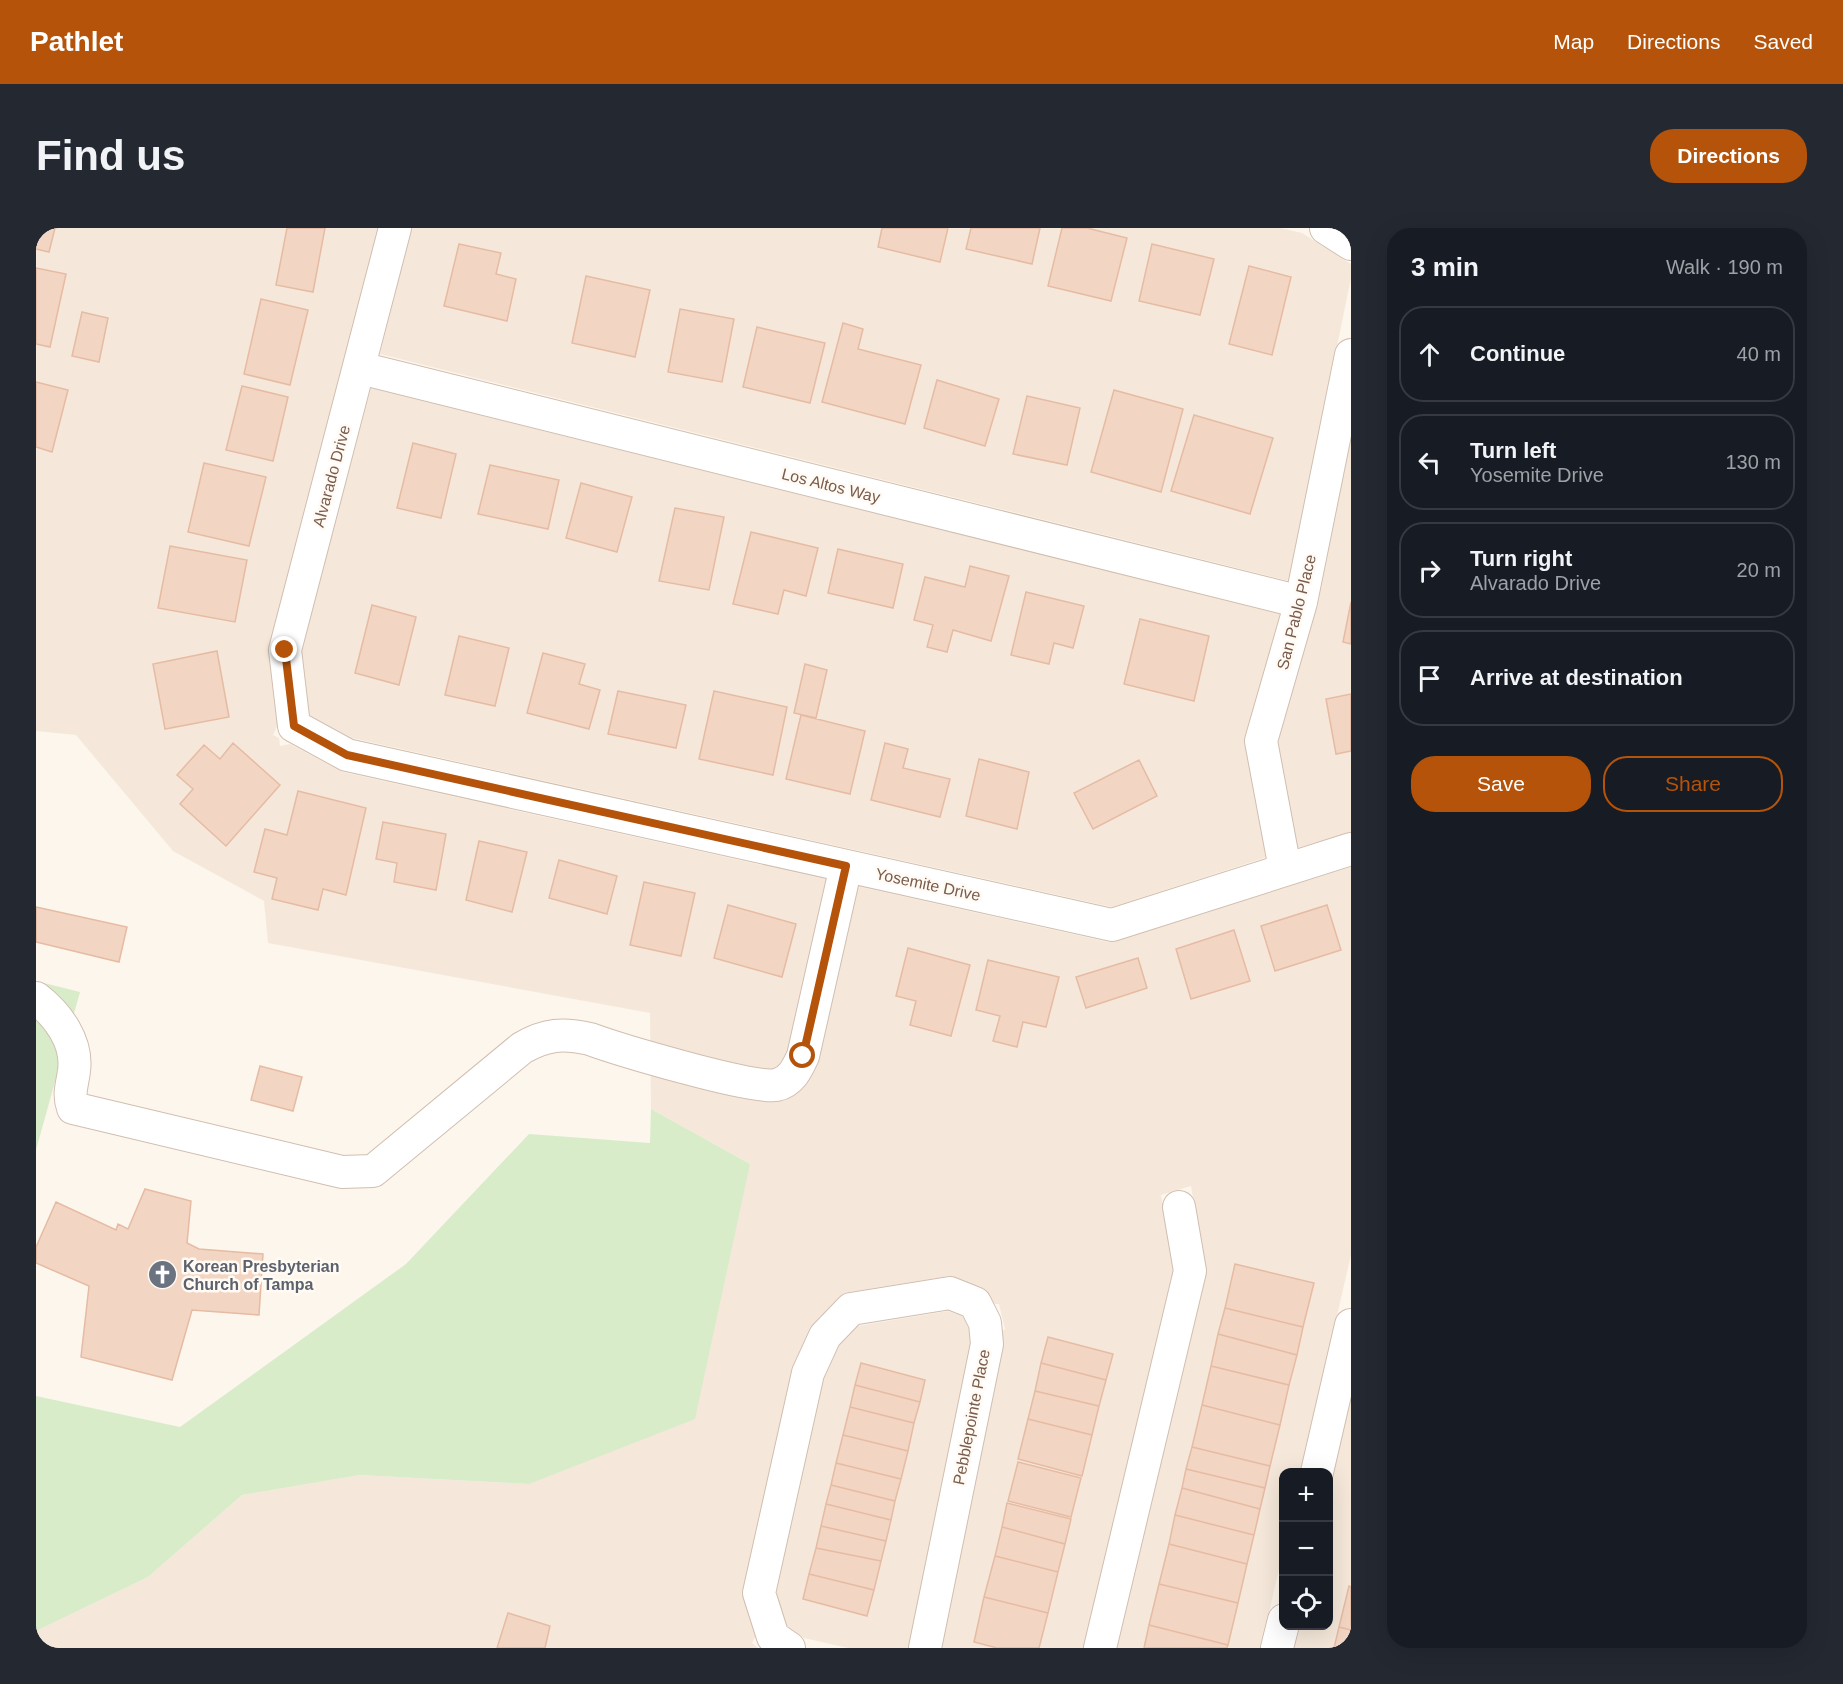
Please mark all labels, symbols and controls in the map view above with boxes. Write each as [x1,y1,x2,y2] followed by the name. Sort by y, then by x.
[30,26,123,57] text: Pathlet
[1553,30,1594,53] text: Map
[1627,30,1720,53] text: Directions
[1753,30,1813,53] text: Saved
[1650,129,1807,183] button: Directions
[36,132,185,179] text: Find us
[1411,252,1479,282] text: 3 min
[1666,256,1783,278] text: Walk · 190 m
[1413,338,1446,371] icon: ahead
[1470,341,1565,366] text: Continue
[1737,343,1781,365] text: 40 m
[310,423,353,529] street label: Alvarado Drive
[1470,438,1556,463] text: Turn left
[1413,446,1446,479] icon: left
[1725,451,1781,473] text: 130 m
[1470,464,1604,486] text: Yosemite Drive
[780,465,882,506] street label: Los Altos Way
[1470,546,1572,571] text: Turn right
[1274,553,1319,672] street label: San Pablo Place
[1413,554,1446,587] icon: right
[1737,559,1781,581] text: 20 m
[1470,572,1601,594] text: Alvarado Drive
[271,636,297,662] route end
[1413,662,1446,695] icon: arrive
[1470,665,1683,690] text: Arrive at destination
[1411,756,1591,812] button: Save
[1603,756,1783,812] button: Share
[874,865,982,904] street label: Yosemite Drive
[789,1042,815,1068] route start
[183,1258,340,1293] place label: Korean Presbyterian Church of Tampa
[146,1259,178,1291] church icon: Korean Presbyterian Church of Tampa
[950,1348,993,1486] street label: Pebblepointe Place
[1279,1468,1333,1630] map controls
[1279,1468,1333,1522] button: +
[1279,1522,1333,1576] button: −
[1279,1576,1333,1630] button: locate

